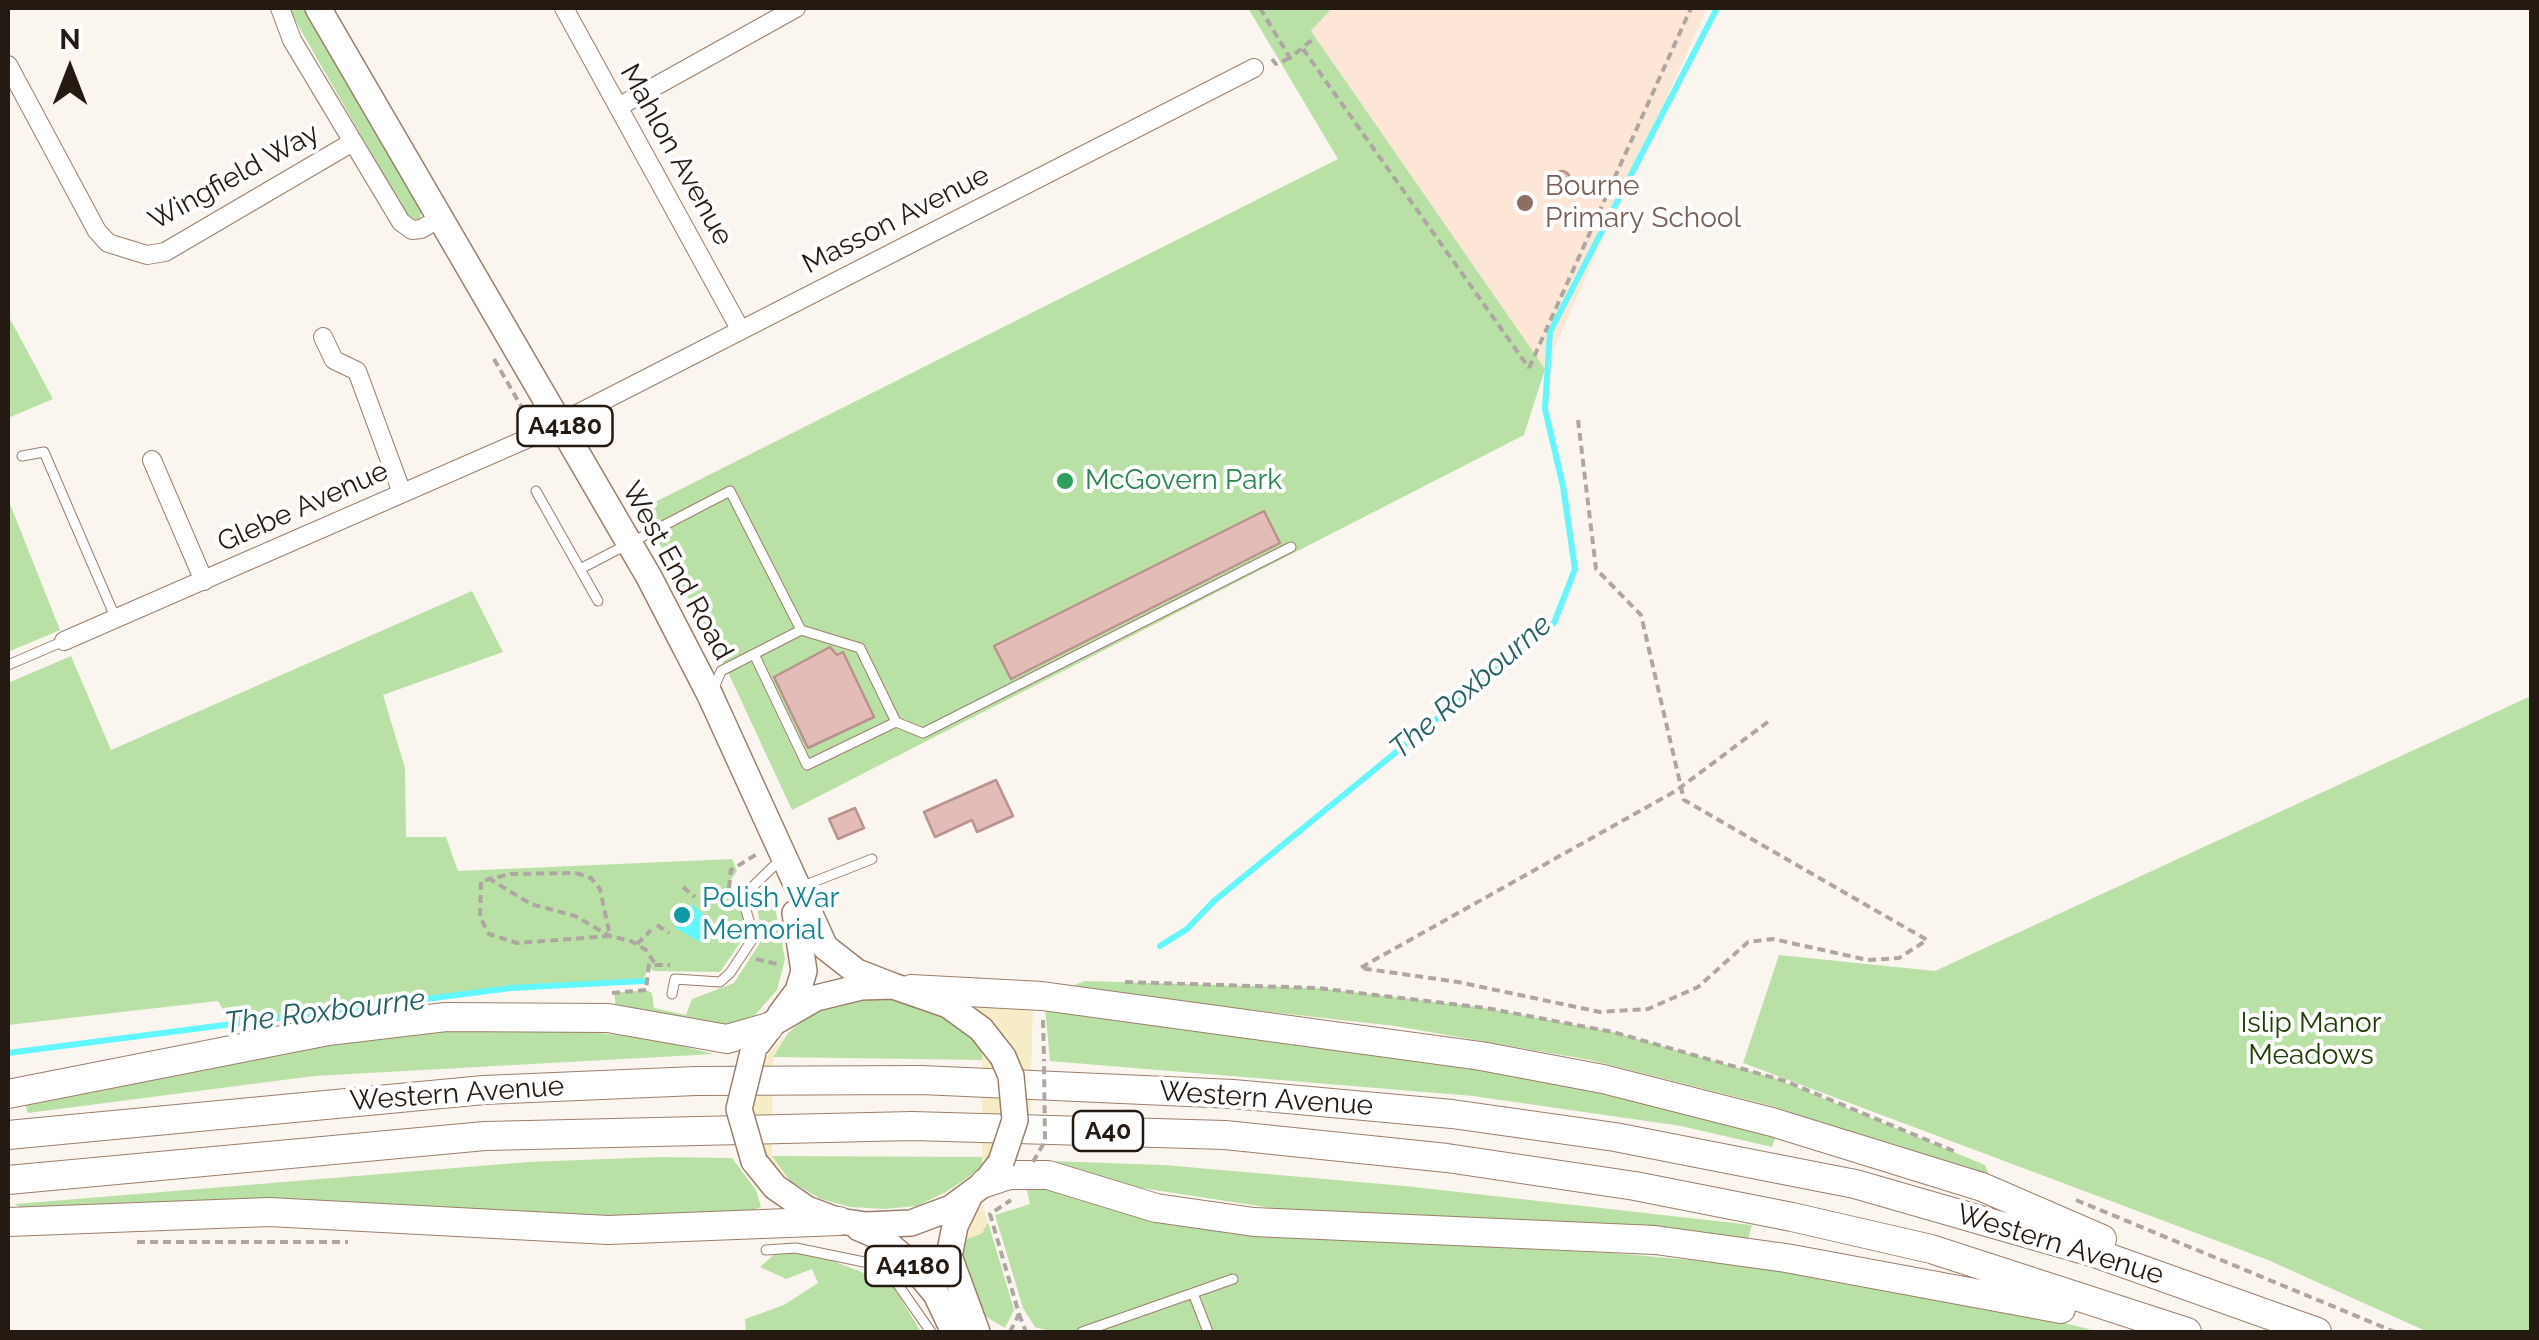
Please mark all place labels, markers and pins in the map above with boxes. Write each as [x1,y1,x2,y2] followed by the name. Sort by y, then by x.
[1545,170,1741,236] place label: Bourne Primary School
[1514,192,1536,214] marker: Bourne Primary School
[1085,464,1282,498] place label: McGovern Park
[1054,470,1076,492] marker: McGovern Park
[702,882,839,948] place label: Polish War Memorial
[671,904,693,926] marker: Polish War Memorial

